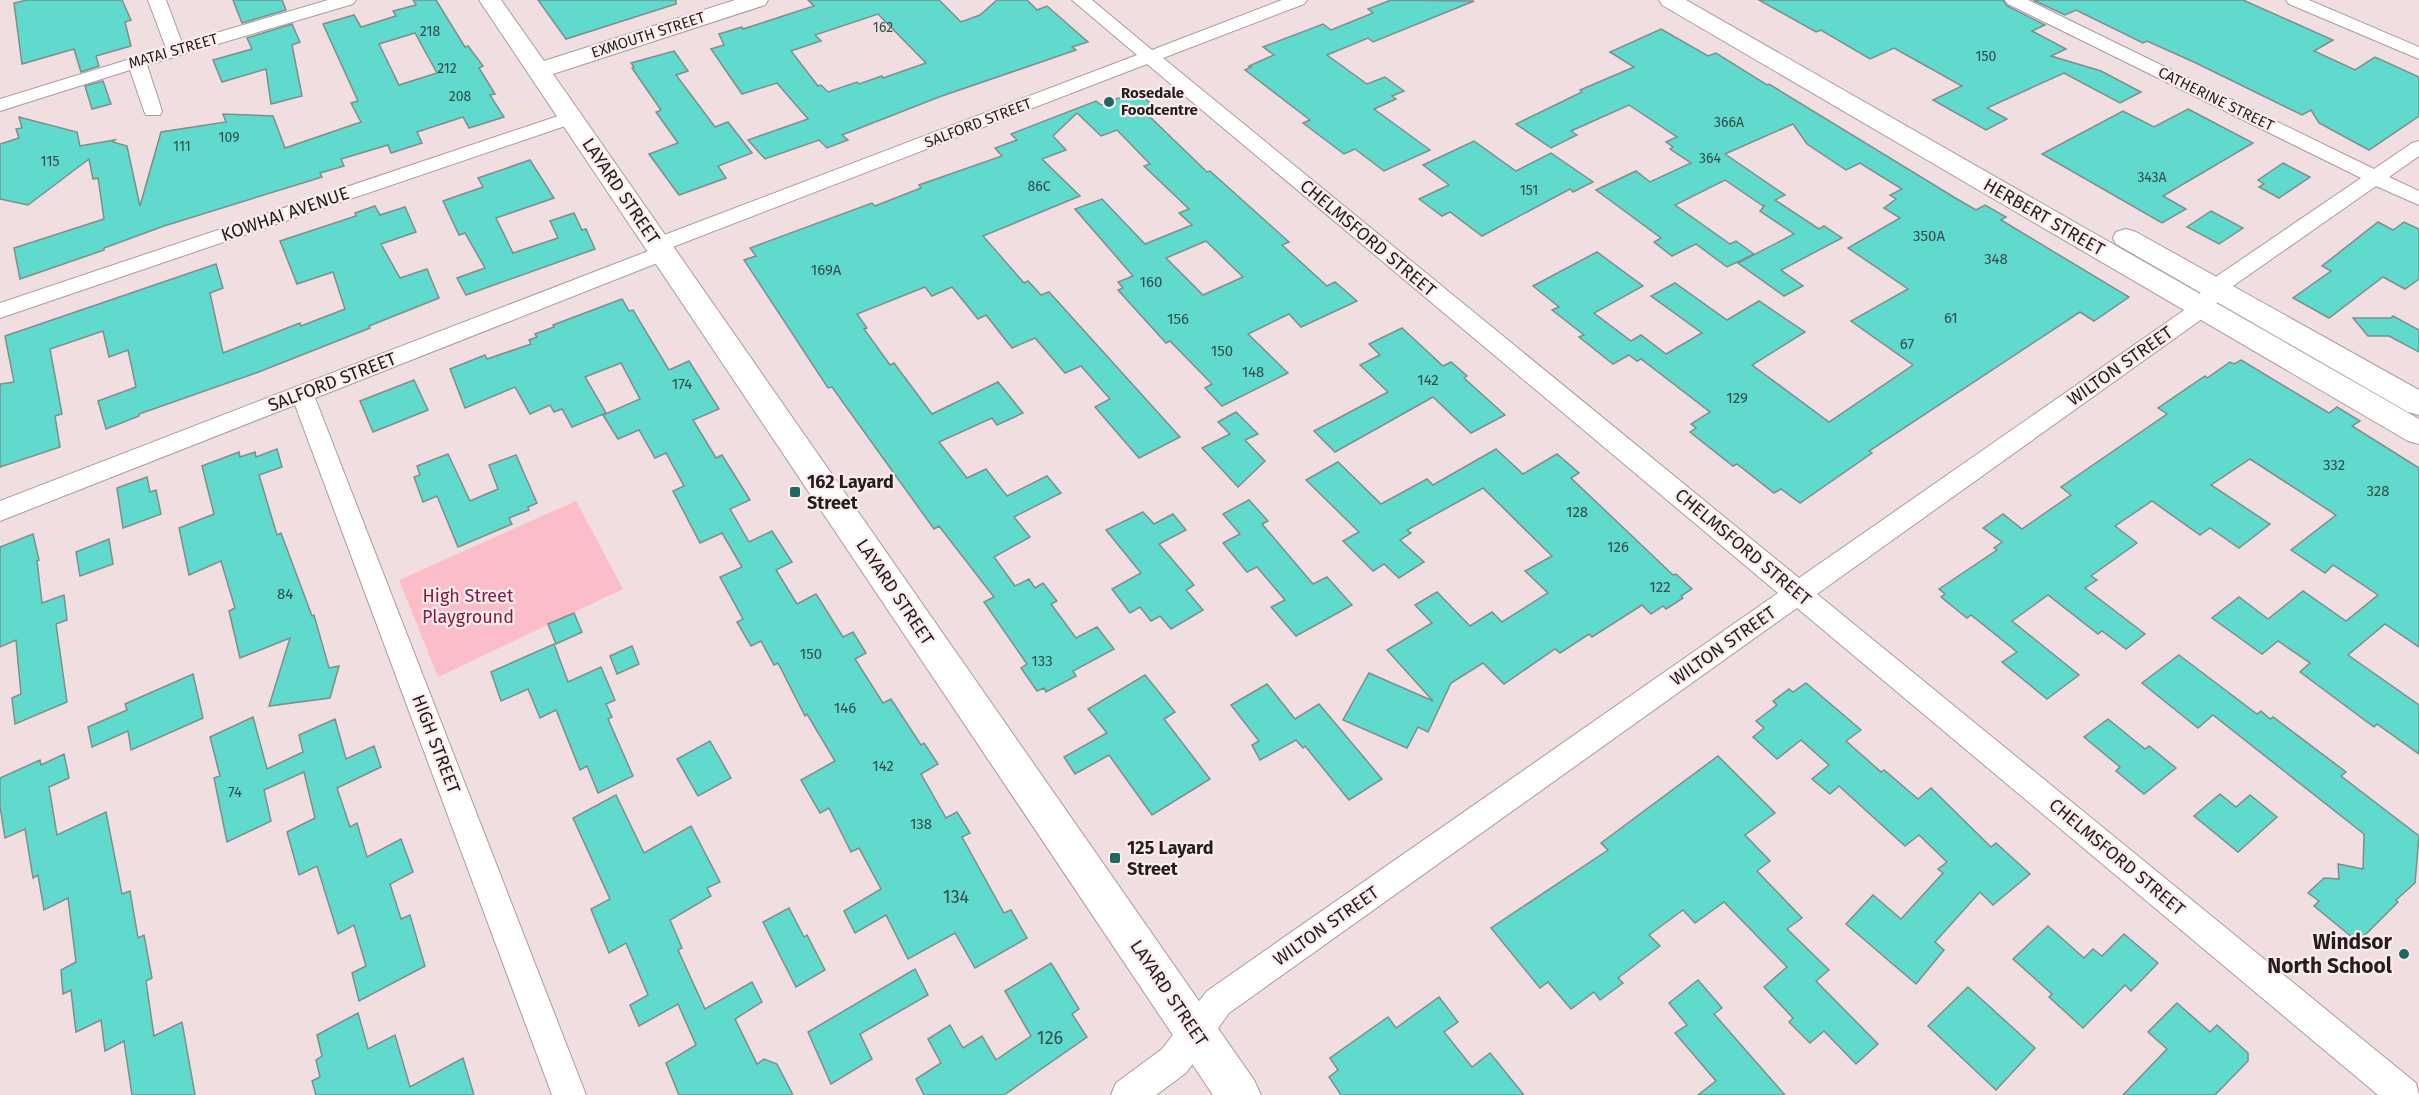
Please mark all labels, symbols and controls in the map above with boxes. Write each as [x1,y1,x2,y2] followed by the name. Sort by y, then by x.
[589,8,707,62] street label: EXMOUTH STREET
[873,19,893,36] house number: 162
[420,23,440,40] house number: 218
[126,30,220,72] street label: MATAI STREET
[1976,48,1997,65] house number: 150
[437,60,457,77] house number: 212
[2155,63,2277,135] street label: CATHERINE STREET
[1121,84,1198,119] place label: Rosedale Foodcentre
[449,88,472,105] house number: 208
[922,94,1034,152] street label: SALFORD STREET
[1102,95,1116,109] marker: Rosedale Foodcentre
[1714,114,1744,131] house number: 366A
[218,129,240,146] house number: 109
[577,134,665,249] street label: LAYARD STREET
[173,138,191,155] house number: 111
[1699,150,1721,167] house number: 364
[41,153,59,170] house number: 115
[2137,169,2167,186] house number: 343A
[1980,173,2109,261] street label: HERBERT STREET
[1296,175,1441,302] street label: CHELMSFORD STREET
[1027,178,1051,195] house number: 86C
[218,182,352,246] street label: KOWHAI AVENUE
[1520,182,1538,199] house number: 151
[1913,227,1945,245] house number: 350A
[1984,250,2008,268] house number: 348
[811,261,842,279] house number: 169A
[1140,273,1162,291] house number: 160
[1944,309,1958,327] house number: 61
[1167,310,1189,328] house number: 156
[2063,321,2178,411] street label: WILTON STREET
[1900,335,1914,353] house number: 67
[1211,342,1233,360] house number: 150
[265,347,400,417] street label: SALFORD STREET
[1242,363,1264,381] house number: 148
[1417,371,1439,389] house number: 142
[672,375,692,393] house number: 174
[1726,389,1748,407] house number: 129
[2323,456,2345,474] house number: 332
[807,471,894,514] place label: 162 Layard Street
[2366,482,2390,500] house number: 328
[1671,484,1816,611] street label: CHELMSFORD STREET
[788,485,802,499] marker: 162 Layard Street
[1566,503,1588,521] house number: 128
[851,535,939,650] street label: LAYARD STREET
[1607,538,1629,556] house number: 126
[1649,578,1671,596] house number: 122
[277,585,293,603] house number: 84
[422,585,514,628] park label: High Street Playground
[1666,601,1781,691] street label: WILTON STREET
[800,645,822,663] house number: 150
[1031,652,1053,670] house number: 133
[407,691,465,797] street label: HIGH STREET
[834,699,856,717] house number: 146
[872,757,894,775] house number: 142
[228,783,242,801] house number: 74
[2045,794,2190,921] street label: CHELMSFORD STREET
[910,815,932,833] house number: 138
[1127,837,1214,880] place label: 125 Layard Street
[1108,851,1122,865] marker: 125 Layard Street
[1269,881,1384,971] street label: WILTON STREET
[943,886,970,908] house number: 134
[2267,929,2393,979] place label: Windsor North School
[1125,936,1213,1051] street label: LAYARD STREET
[2397,947,2411,961] marker: Windsor North School
[1037,1027,1063,1049] house number: 126

